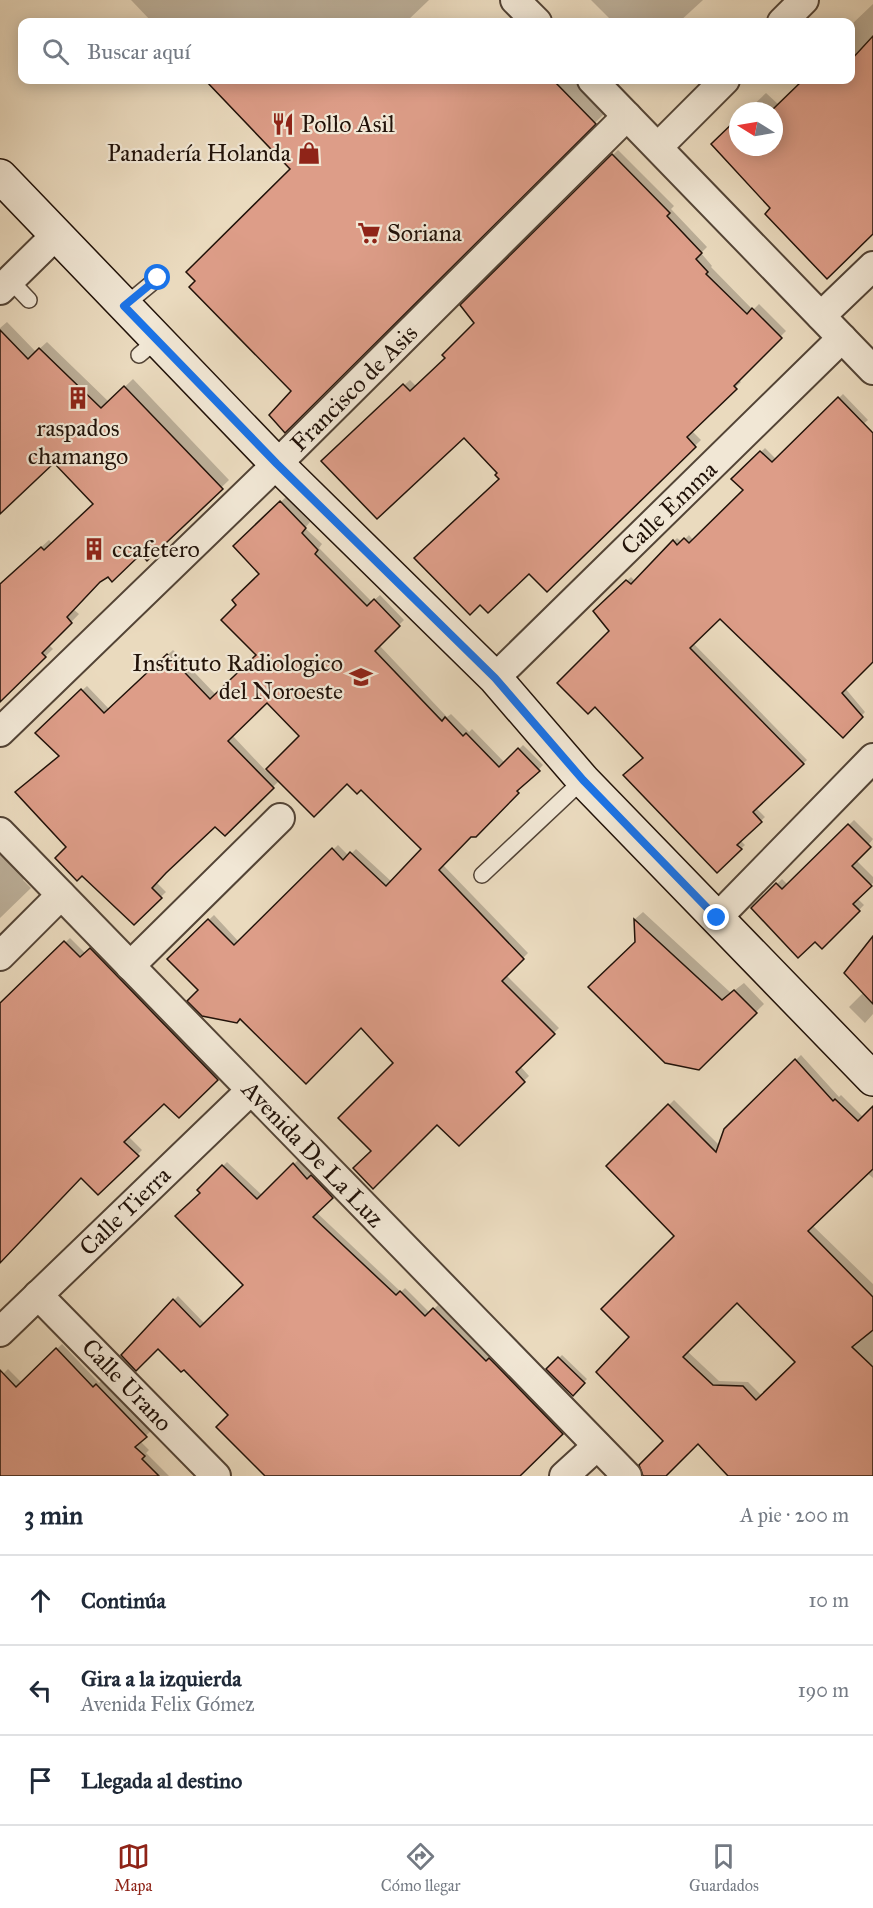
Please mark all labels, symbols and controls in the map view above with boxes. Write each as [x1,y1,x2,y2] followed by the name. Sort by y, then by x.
[18,18,855,84] search box
[39,35,72,68] icon: search
[87,38,190,65] text: Buscar aquí
[729,102,783,156] north arrow
[301,109,395,139] place label: Pollo Asil
[270,111,296,137] restaurant icon: Pollo Asil
[107,138,292,168] place label: Panadería Holanda
[296,140,322,166] shop icon: Panadería Holanda
[387,218,463,248] place label: Soriana
[356,220,382,246] supermarket icon: Soriana
[144,264,170,290] route start
[284,318,424,458] street label: Francisco de Asis
[65,385,91,411] building icon: raspados chamango
[28,413,128,471] place label: raspados chamango
[615,454,724,561] street label: Calle Emma
[112,534,200,564] place label: ccafetero
[81,536,107,562] building icon: ccafetero
[132,648,343,706] place label: Instituto Radiologico del Noroeste
[348,664,374,690] school or university icon: Instituto Radiologico del Noroeste
[703,904,729,930] route end
[235,1074,390,1233] street label: Avenida De La Luz
[73,1159,178,1262] street label: Calle Tierra
[75,1332,179,1438] street label: Calle Urano
[24,1499,83,1531] text: 3 min
[740,1503,849,1527] text: A pie · 200 m
[24,1584,57,1617] icon: ahead
[81,1587,166,1614] text: Continúa
[808,1588,849,1612] text: 10 m
[81,1665,242,1692] text: Gira a la izquierda
[24,1674,57,1707] icon: left
[798,1678,849,1702] text: 190 m
[81,1692,255,1716] text: Avenida Felix Gómez
[24,1764,57,1797] icon: arrive
[81,1767,242,1794] text: Llegada al destino
[114,1840,152,1895] tab: Mapa
[381,1840,460,1895] tab: Cómo llegar
[689,1840,759,1895] tab: Guardados

